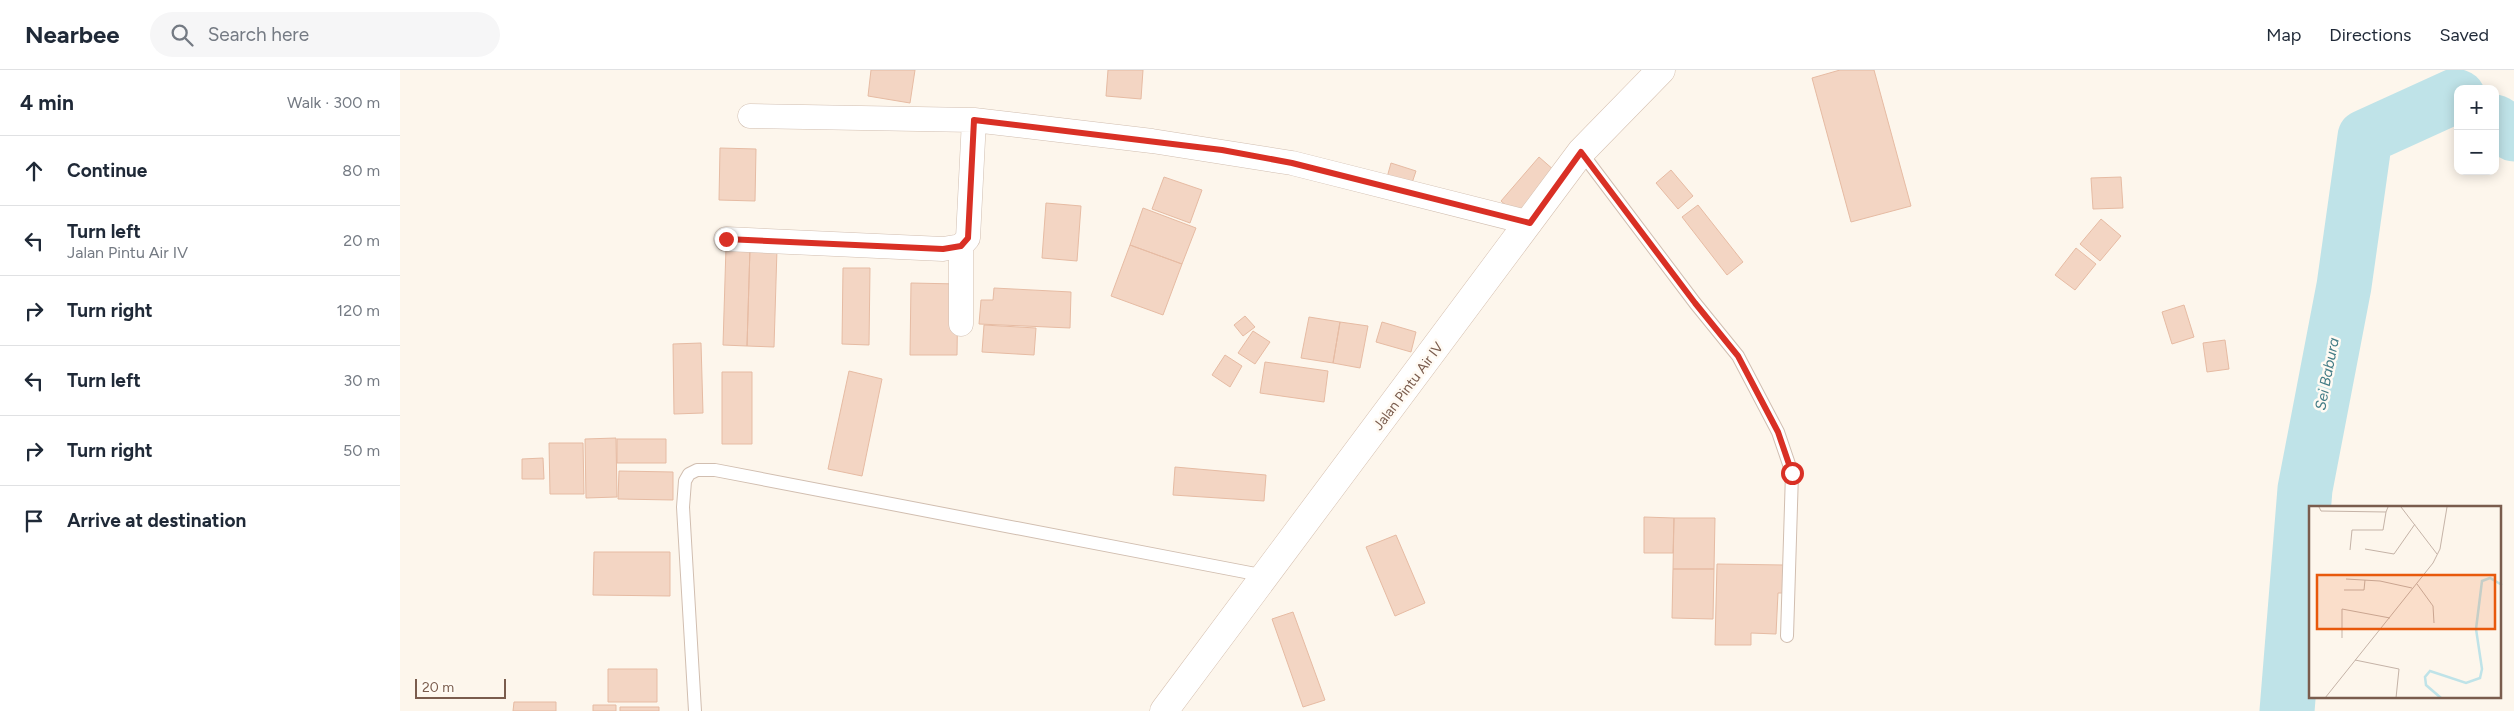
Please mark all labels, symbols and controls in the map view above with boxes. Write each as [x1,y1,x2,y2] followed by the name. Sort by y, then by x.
[150,12,500,57] search box
[25,20,120,49] text: Nearbee
[168,21,196,49] icon: search
[208,23,309,46] text: Search here
[2266,24,2301,46] text: Map
[2329,24,2411,46] text: Directions
[2439,24,2489,46] text: Saved
[2454,85,2499,175] map controls
[2454,85,2499,130] button: +
[20,90,74,115] text: 4 min
[287,93,380,112] text: Walk · 300 m
[2454,130,2499,175] button: −
[20,157,48,185] icon: ahead
[67,159,147,182] text: Continue
[342,161,380,180] text: 80 m
[67,220,141,243] text: Turn left
[20,227,48,255] icon: left
[715,228,738,251] route end
[343,231,380,250] text: 20 m
[67,243,188,262] text: Jalan Pintu Air IV
[20,297,48,325] icon: right
[67,299,153,322] text: Turn right
[337,301,380,320] text: 120 m
[2311,336,2343,412] water label: Sei Babura
[1370,339,1447,434] street label: Jalan Pintu Air IV
[20,367,48,395] icon: left
[67,369,141,392] text: Turn left
[343,371,380,390] text: 30 m
[20,437,48,465] icon: right
[67,439,153,462] text: Turn right
[343,441,380,460] text: 50 m
[1781,462,1804,485] route start
[2309,506,2502,698] inset map
[20,507,48,535] icon: arrive
[67,509,246,532] text: Arrive at destination
[415,676,506,699] scale bar
[422,679,454,696] text: 20 m

